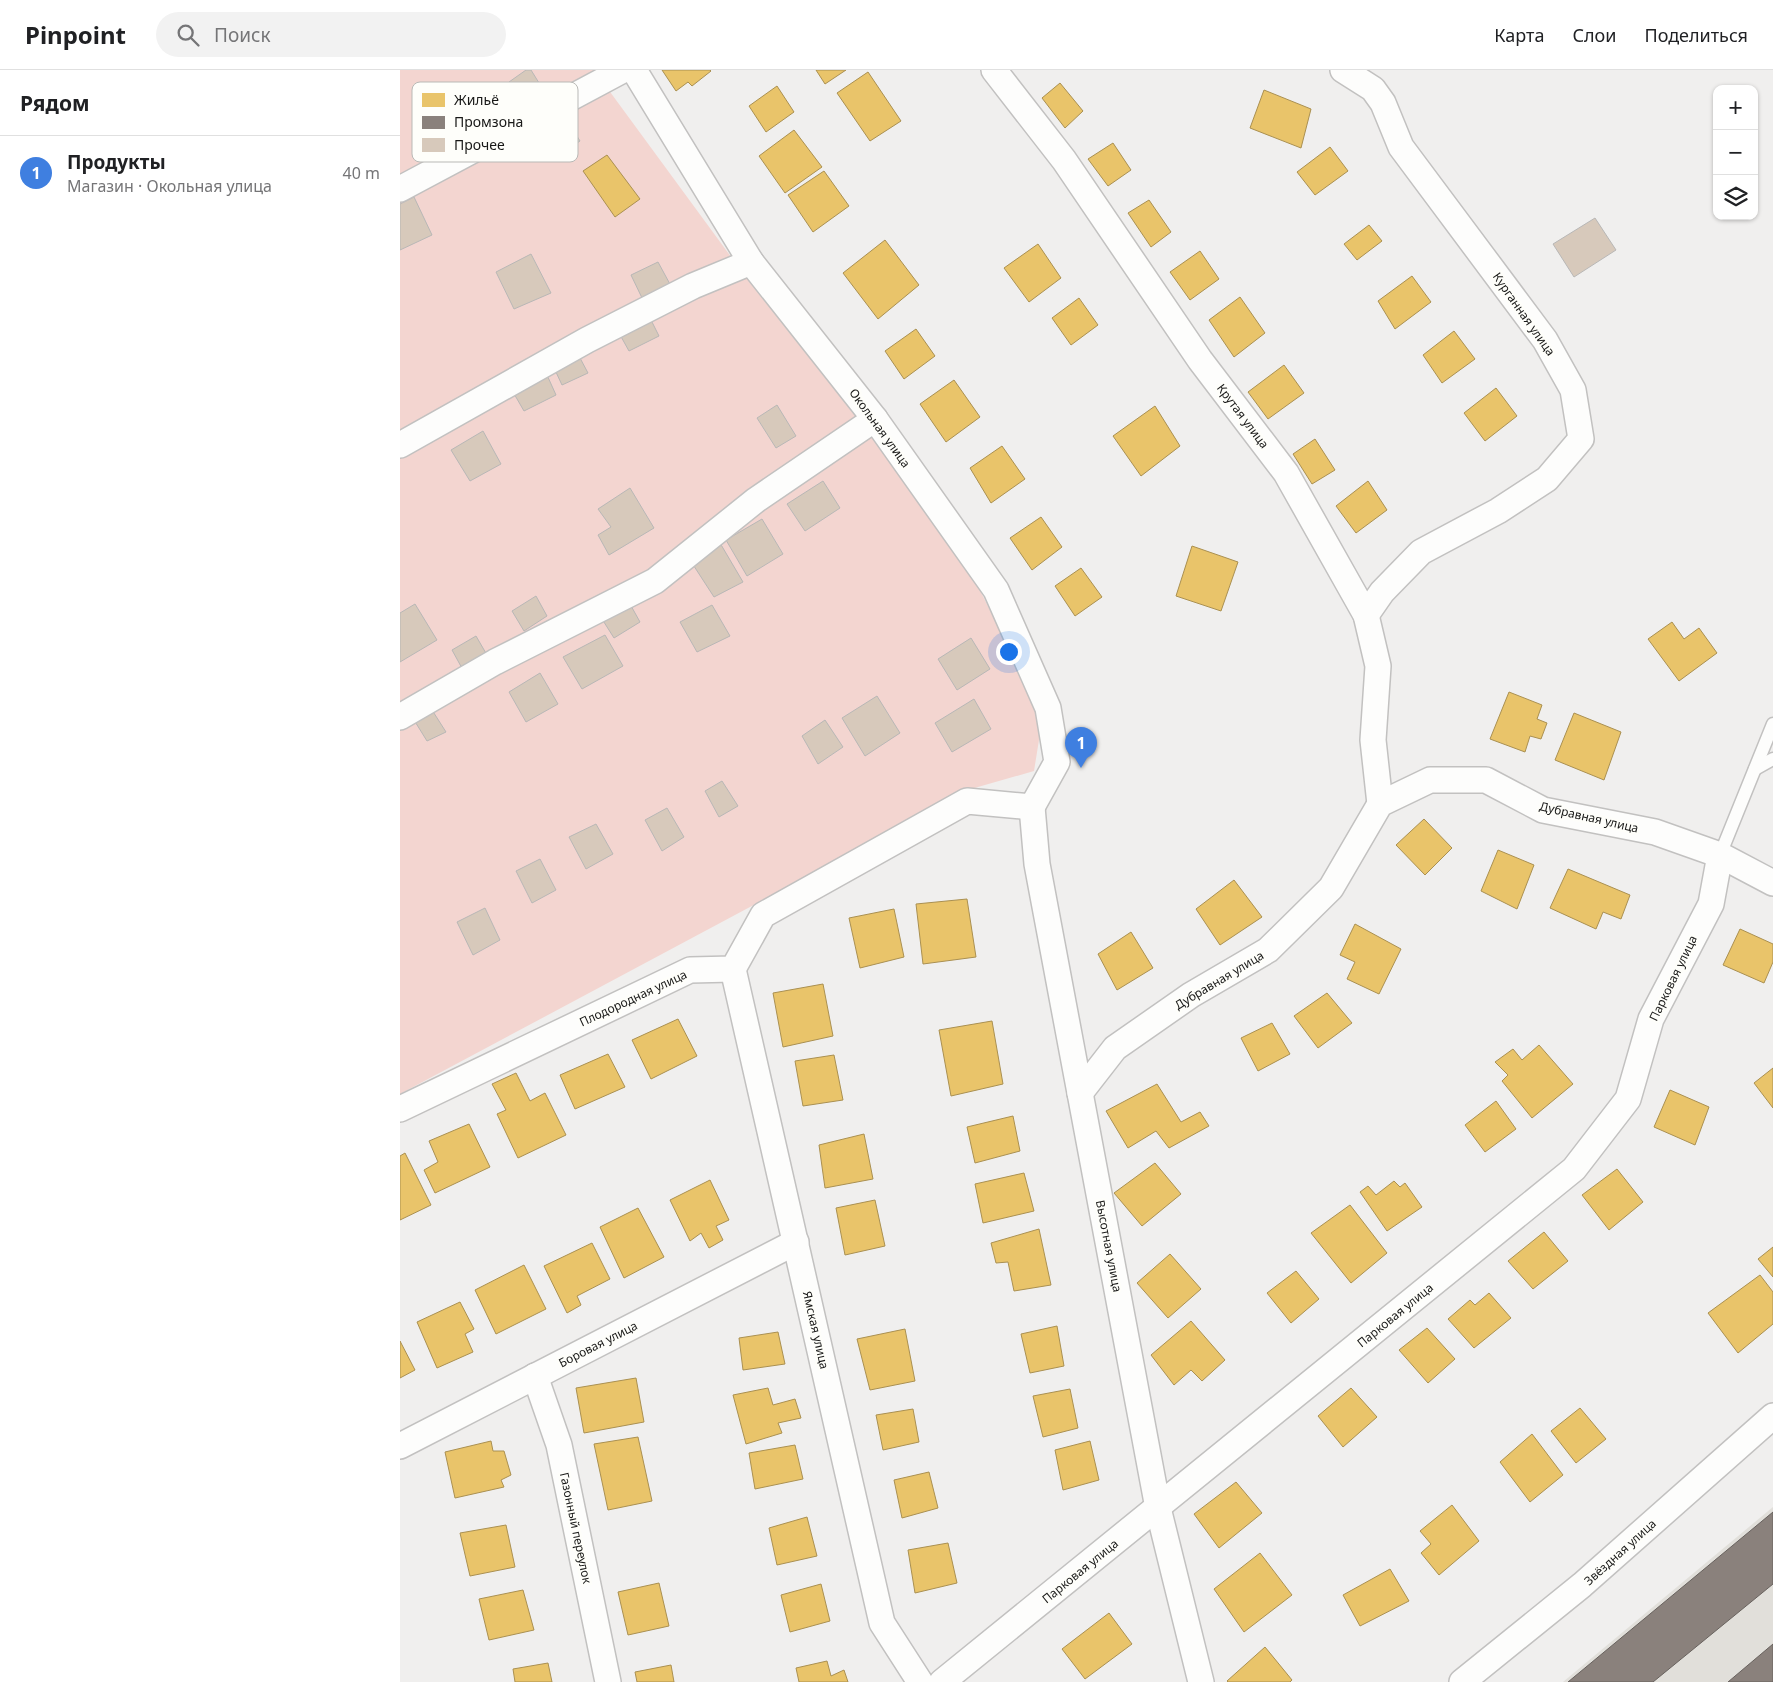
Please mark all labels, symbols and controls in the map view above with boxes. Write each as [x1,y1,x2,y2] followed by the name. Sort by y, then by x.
[156,12,506,57] search box
[25,18,126,51] text: Pinpoint
[174,21,202,49] icon: search
[214,22,271,48] text: Поиск
[1494,23,1544,47] text: Карта
[1572,23,1616,47] text: Слои
[1644,23,1748,47] text: Поделиться
[412,82,578,162] legend
[1713,85,1758,220] map controls
[1713,85,1758,130] button: +
[20,89,90,117] text: Рядом
[454,90,499,109] text: Жильё
[454,112,523,131] text: Промзона
[1713,130,1758,175] button: −
[454,135,505,154] text: Прочее
[67,149,166,175] text: Продукты
[31,162,41,184] text: 1
[343,162,380,184] text: 40 m
[67,175,272,197] text: Магазин · Окольная улица
[1713,175,1758,220] button: layers
[1489,269,1559,359] street label: Курганная улица
[1213,380,1273,452] street label: Крутая улица
[845,385,915,471] street label: Окольная улица
[996,639,1022,665] your location
[1065,727,1097,768] pin: 1
[1538,797,1640,837] street label: Дубравная улица
[1645,932,1701,1024] street label: Парковая улица
[1171,947,1267,1013] street label: Дубравная улица
[576,966,690,1030] street label: Плодородная улица
[1092,1199,1126,1293] street label: Высотная улица
[1353,1279,1437,1351] street label: Парковая улица
[799,1289,833,1371] street label: Ямская улица
[556,1317,640,1371] street label: Боровая улица
[556,1471,596,1586] street label: Газонный переулок
[1580,1515,1660,1589] street label: Звёздная улица
[1038,1535,1122,1607] street label: Парковая улица

